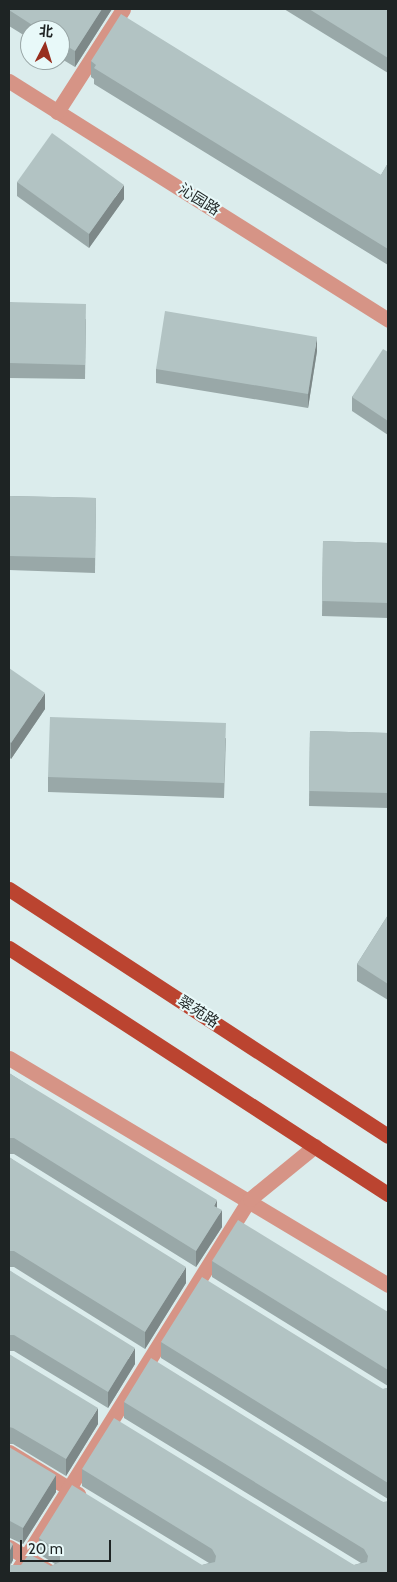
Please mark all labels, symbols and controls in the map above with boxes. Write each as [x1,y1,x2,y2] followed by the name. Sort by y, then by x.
[20,20,70,70] north arrow
[38,21,54,41] text: 北
[175,180,223,220] street label: 沁园路
[174,992,222,1032] street label: 翠苑路
[22,1530,114,1562] scale bar
[28,1540,63,1558] text: 20 m

